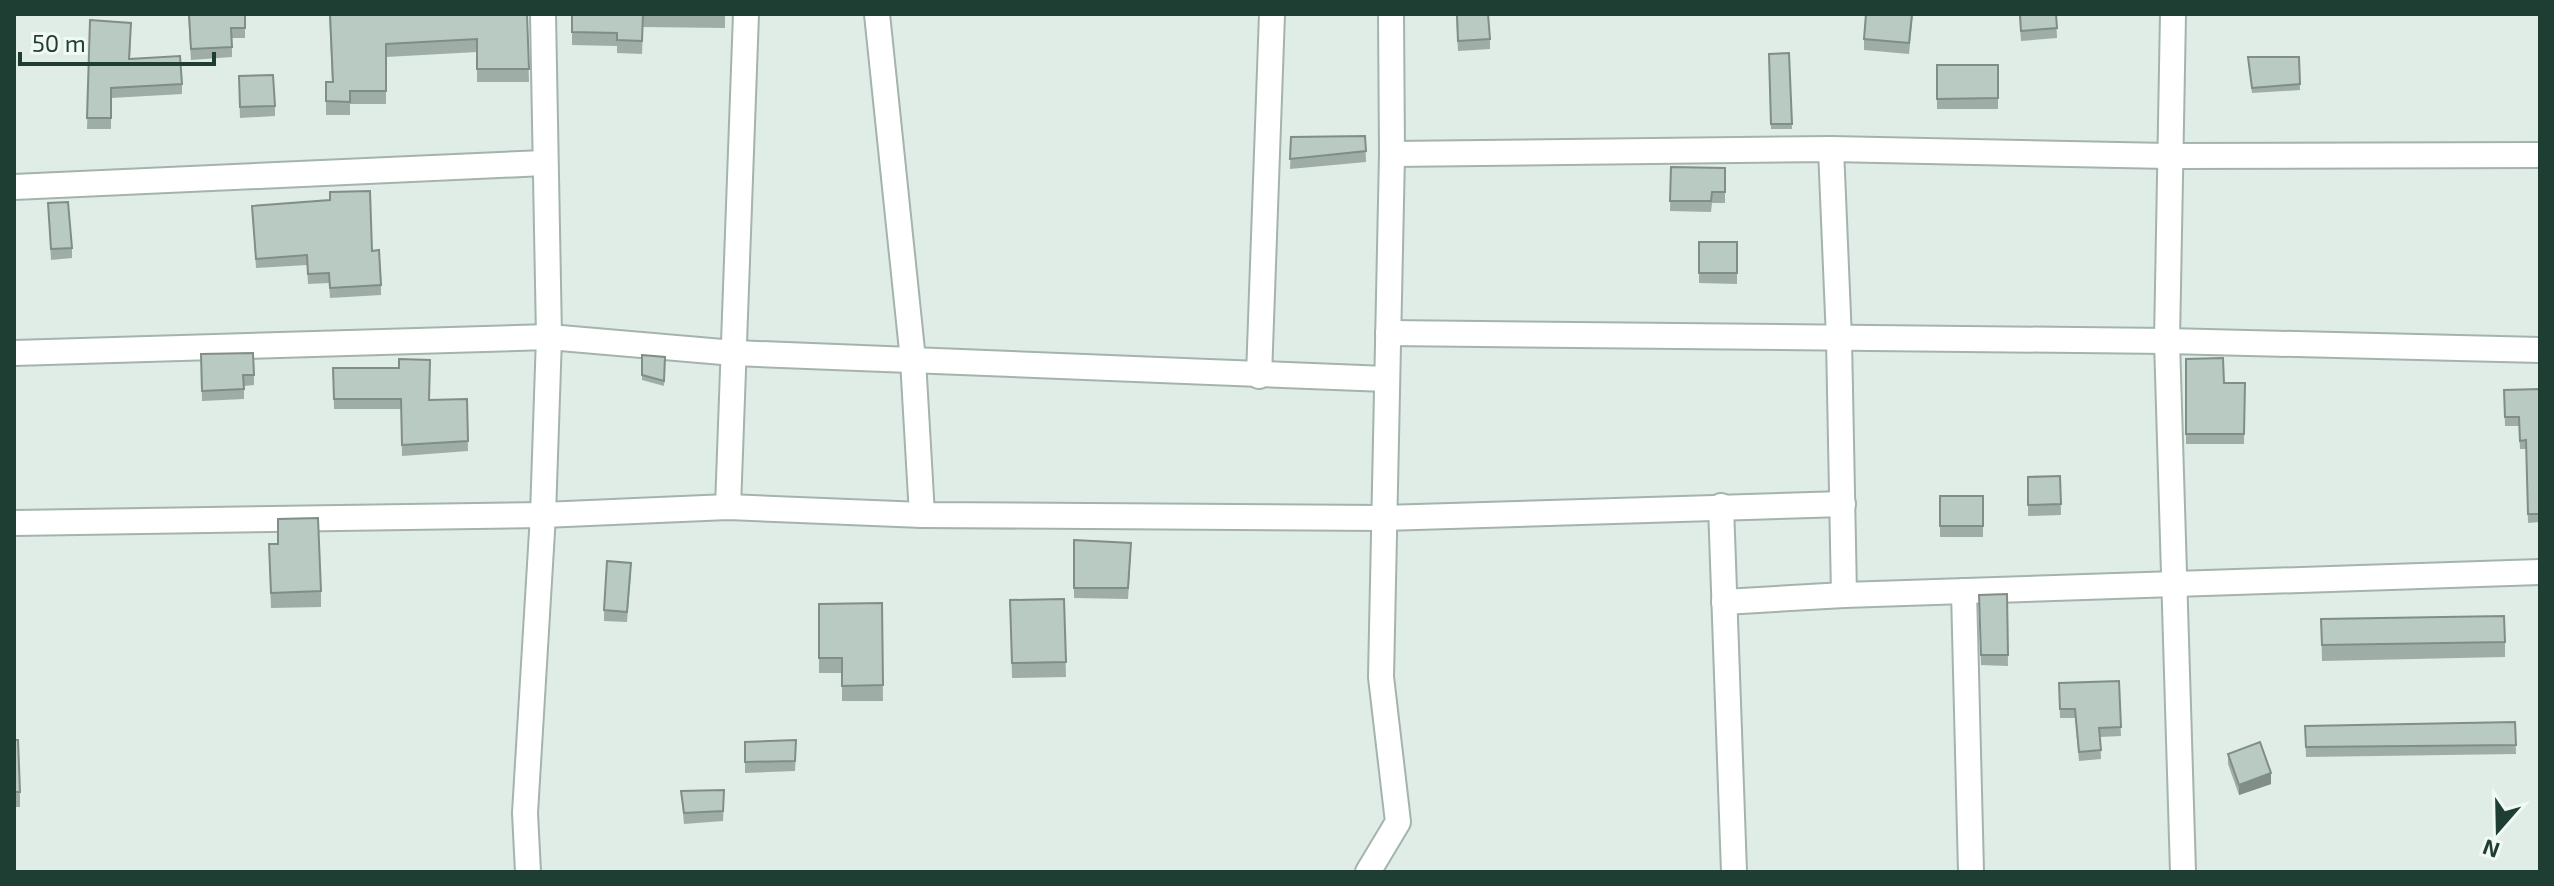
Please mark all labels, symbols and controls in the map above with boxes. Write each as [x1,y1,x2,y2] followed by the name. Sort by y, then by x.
[20,16,214,66] scale bar
[32,28,86,57] text: 50 m
[2458,790,2538,870] north arrow
[2479,835,2503,865] text: N

